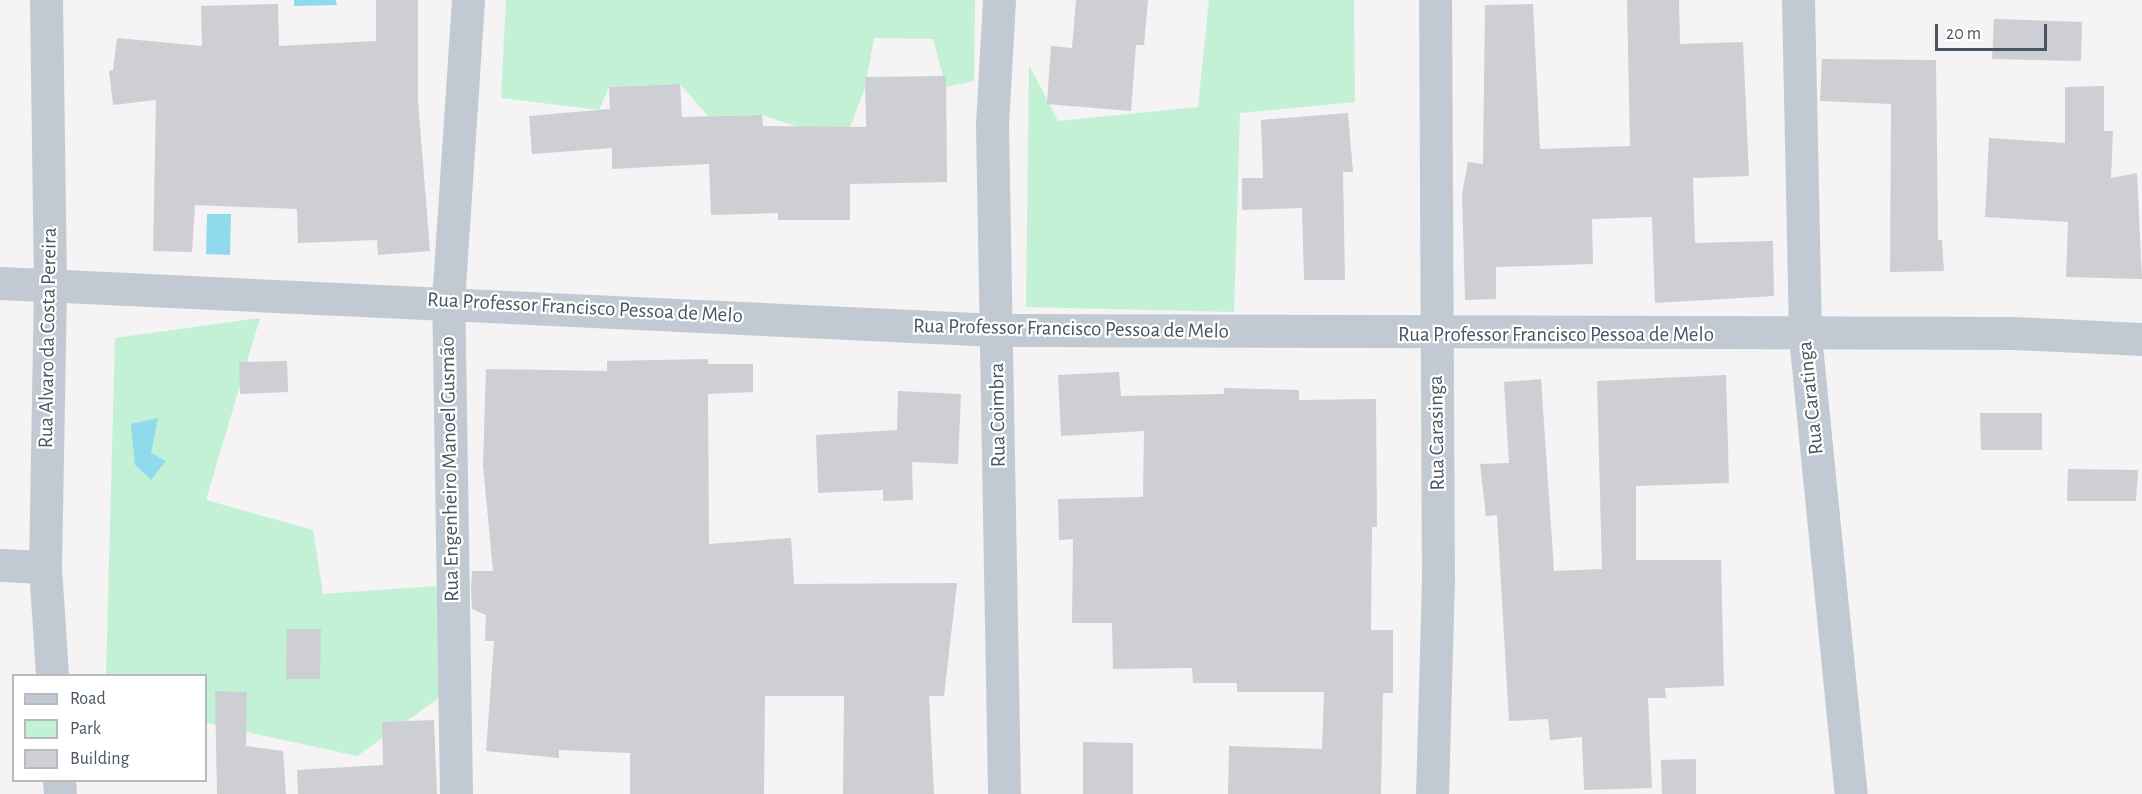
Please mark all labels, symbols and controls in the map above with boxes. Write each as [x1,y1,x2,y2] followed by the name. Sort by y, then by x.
[1938,12,2050,50] scale bar
[1946,25,1981,43] text: 20 m
[33,227,63,449] street label: Rua Alvaro da Costa Pereira
[427,287,743,329] street label: Rua Professor Francisco Pessoa de Melo
[913,314,1229,344] street label: Rua Professor Francisco Pessoa de Melo
[1398,322,1714,348] street label: Rua Professor Francisco Pessoa de Melo
[435,336,465,602] street label: Rua Engenheiro Manoel Gusmão
[1793,340,1829,456] street label: Rua Caratinga
[984,362,1012,468] street label: Rua Coimbra
[1423,375,1451,491] street label: Rua Carasinga
[12,674,207,782] legend
[70,690,106,708] text: Road
[70,720,101,738] text: Park
[70,750,129,768] text: Building

